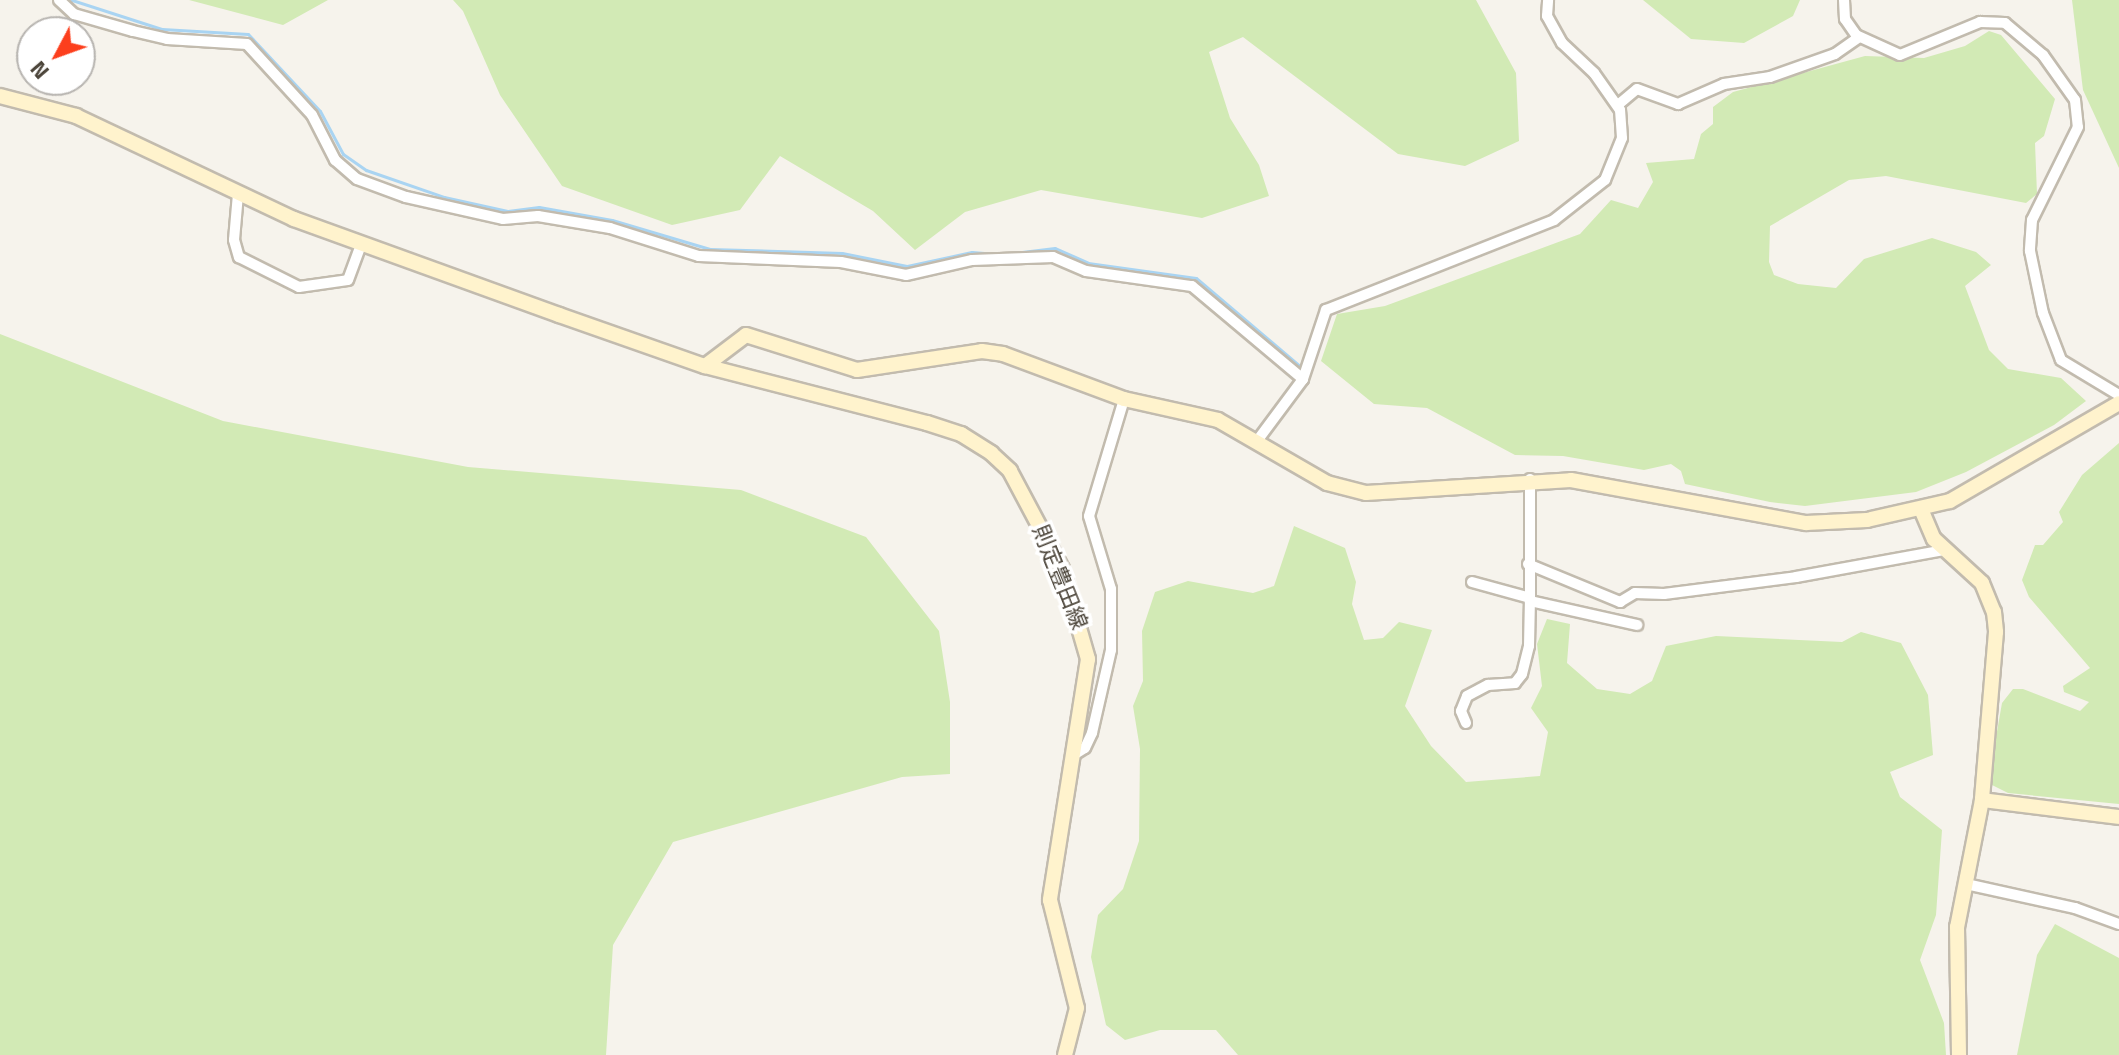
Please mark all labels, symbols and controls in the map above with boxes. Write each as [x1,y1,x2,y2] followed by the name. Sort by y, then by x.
[16,16,96,96] north arrow
[22,54,57,87] text: N
[1027,521,1093,633] street label: 則定豊田線

